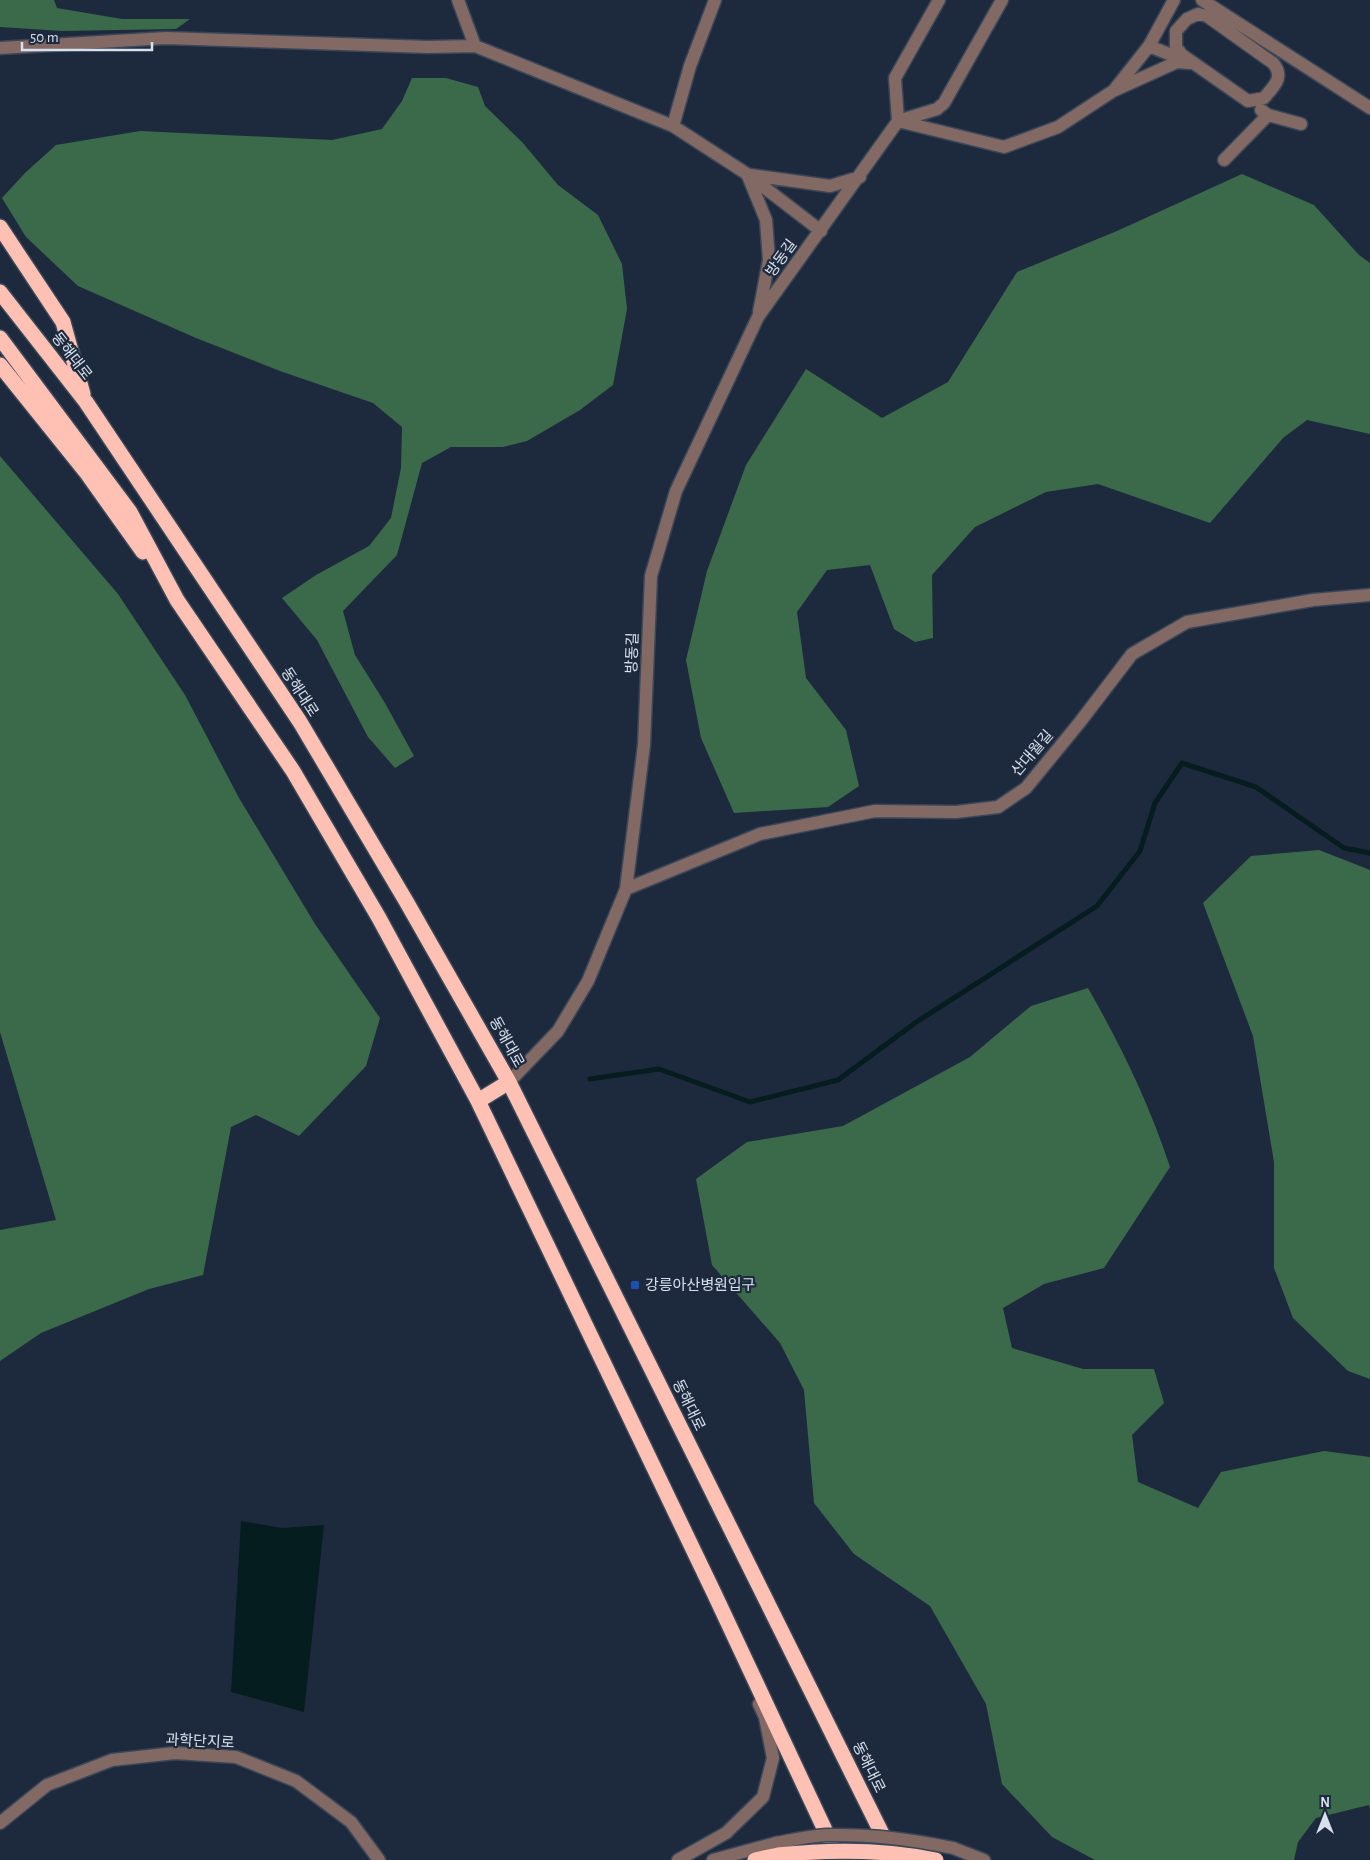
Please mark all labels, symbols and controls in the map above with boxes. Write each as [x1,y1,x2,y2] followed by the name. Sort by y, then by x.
[22,20,152,52] scale bar
[30,30,59,45] text: 50 m
[762,237,800,279] street label: 방동길
[49,329,95,383] street label: 동해대로
[623,632,641,674] street label: 방동길
[278,664,322,720] street label: 동해대로
[1008,727,1056,779] street label: 산대월길
[487,1014,527,1070] street label: 동해대로
[645,1277,755,1293] place label: 강릉아산병원입구
[629,1279,641,1291] marker: 강릉아산병원입구
[670,1377,708,1433] street label: 동해대로
[165,1730,235,1751] street label: 과학단지로
[850,1739,888,1795] street label: 동해대로
[1300,1790,1350,1840] north arrow
[1320,1796,1330,1810] text: N

